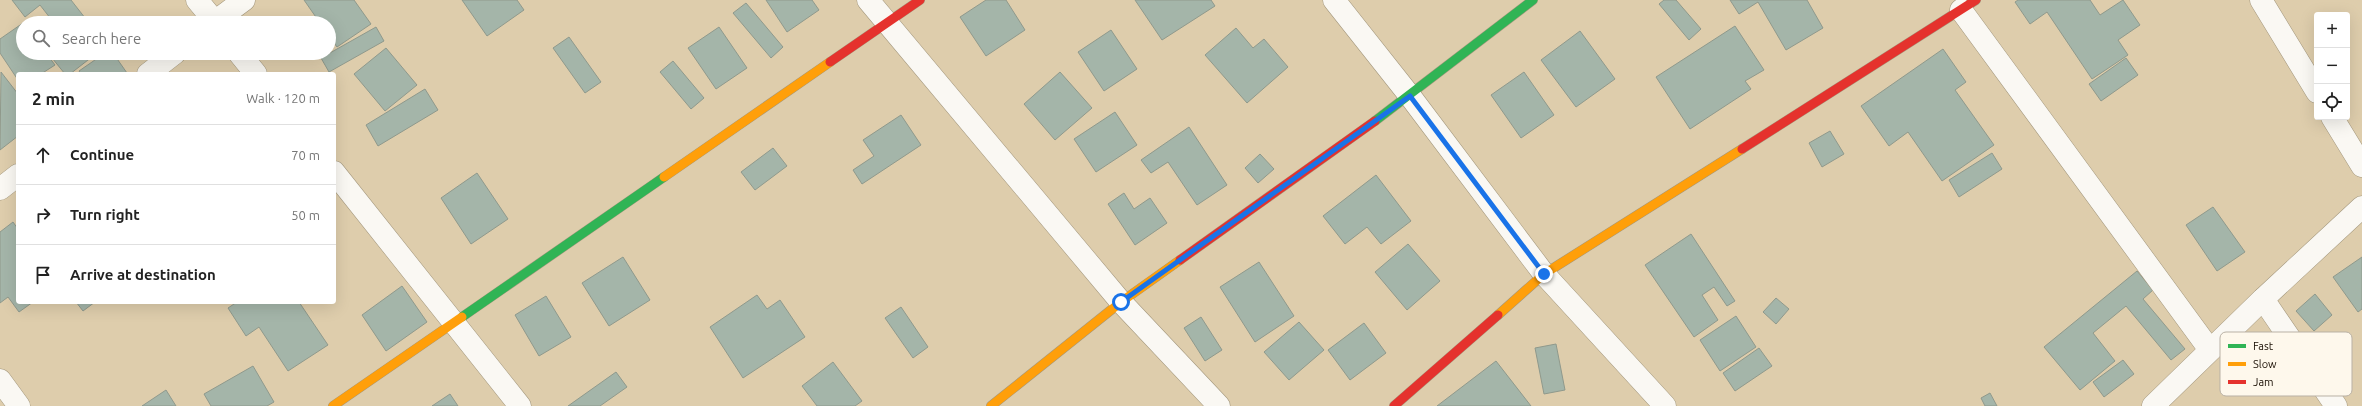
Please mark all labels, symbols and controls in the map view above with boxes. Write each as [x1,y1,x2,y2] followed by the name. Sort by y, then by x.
[2314,12,2350,120] map controls
[2314,12,2350,48] button: +
[16,16,336,60] search box
[30,27,52,49] icon: search
[62,30,141,47] text: Search here
[2314,48,2350,84] button: −
[2314,84,2350,120] button: locate
[32,89,75,108] text: 2 min
[246,91,320,105] text: Walk · 120 m
[32,144,54,166] icon: ahead
[70,146,134,163] text: Continue
[291,148,320,162] text: 70 m
[32,204,54,226] icon: right
[70,206,140,223] text: Turn right
[291,208,320,222] text: 50 m
[32,264,54,286] icon: arrive
[1535,265,1553,283] route end
[70,266,216,283] text: Arrive at destination
[1112,293,1130,311] route start
[2220,332,2352,396] legend
[2253,340,2274,352] text: Fast
[2253,358,2277,370] text: Slow
[2253,376,2274,388] text: Jam

